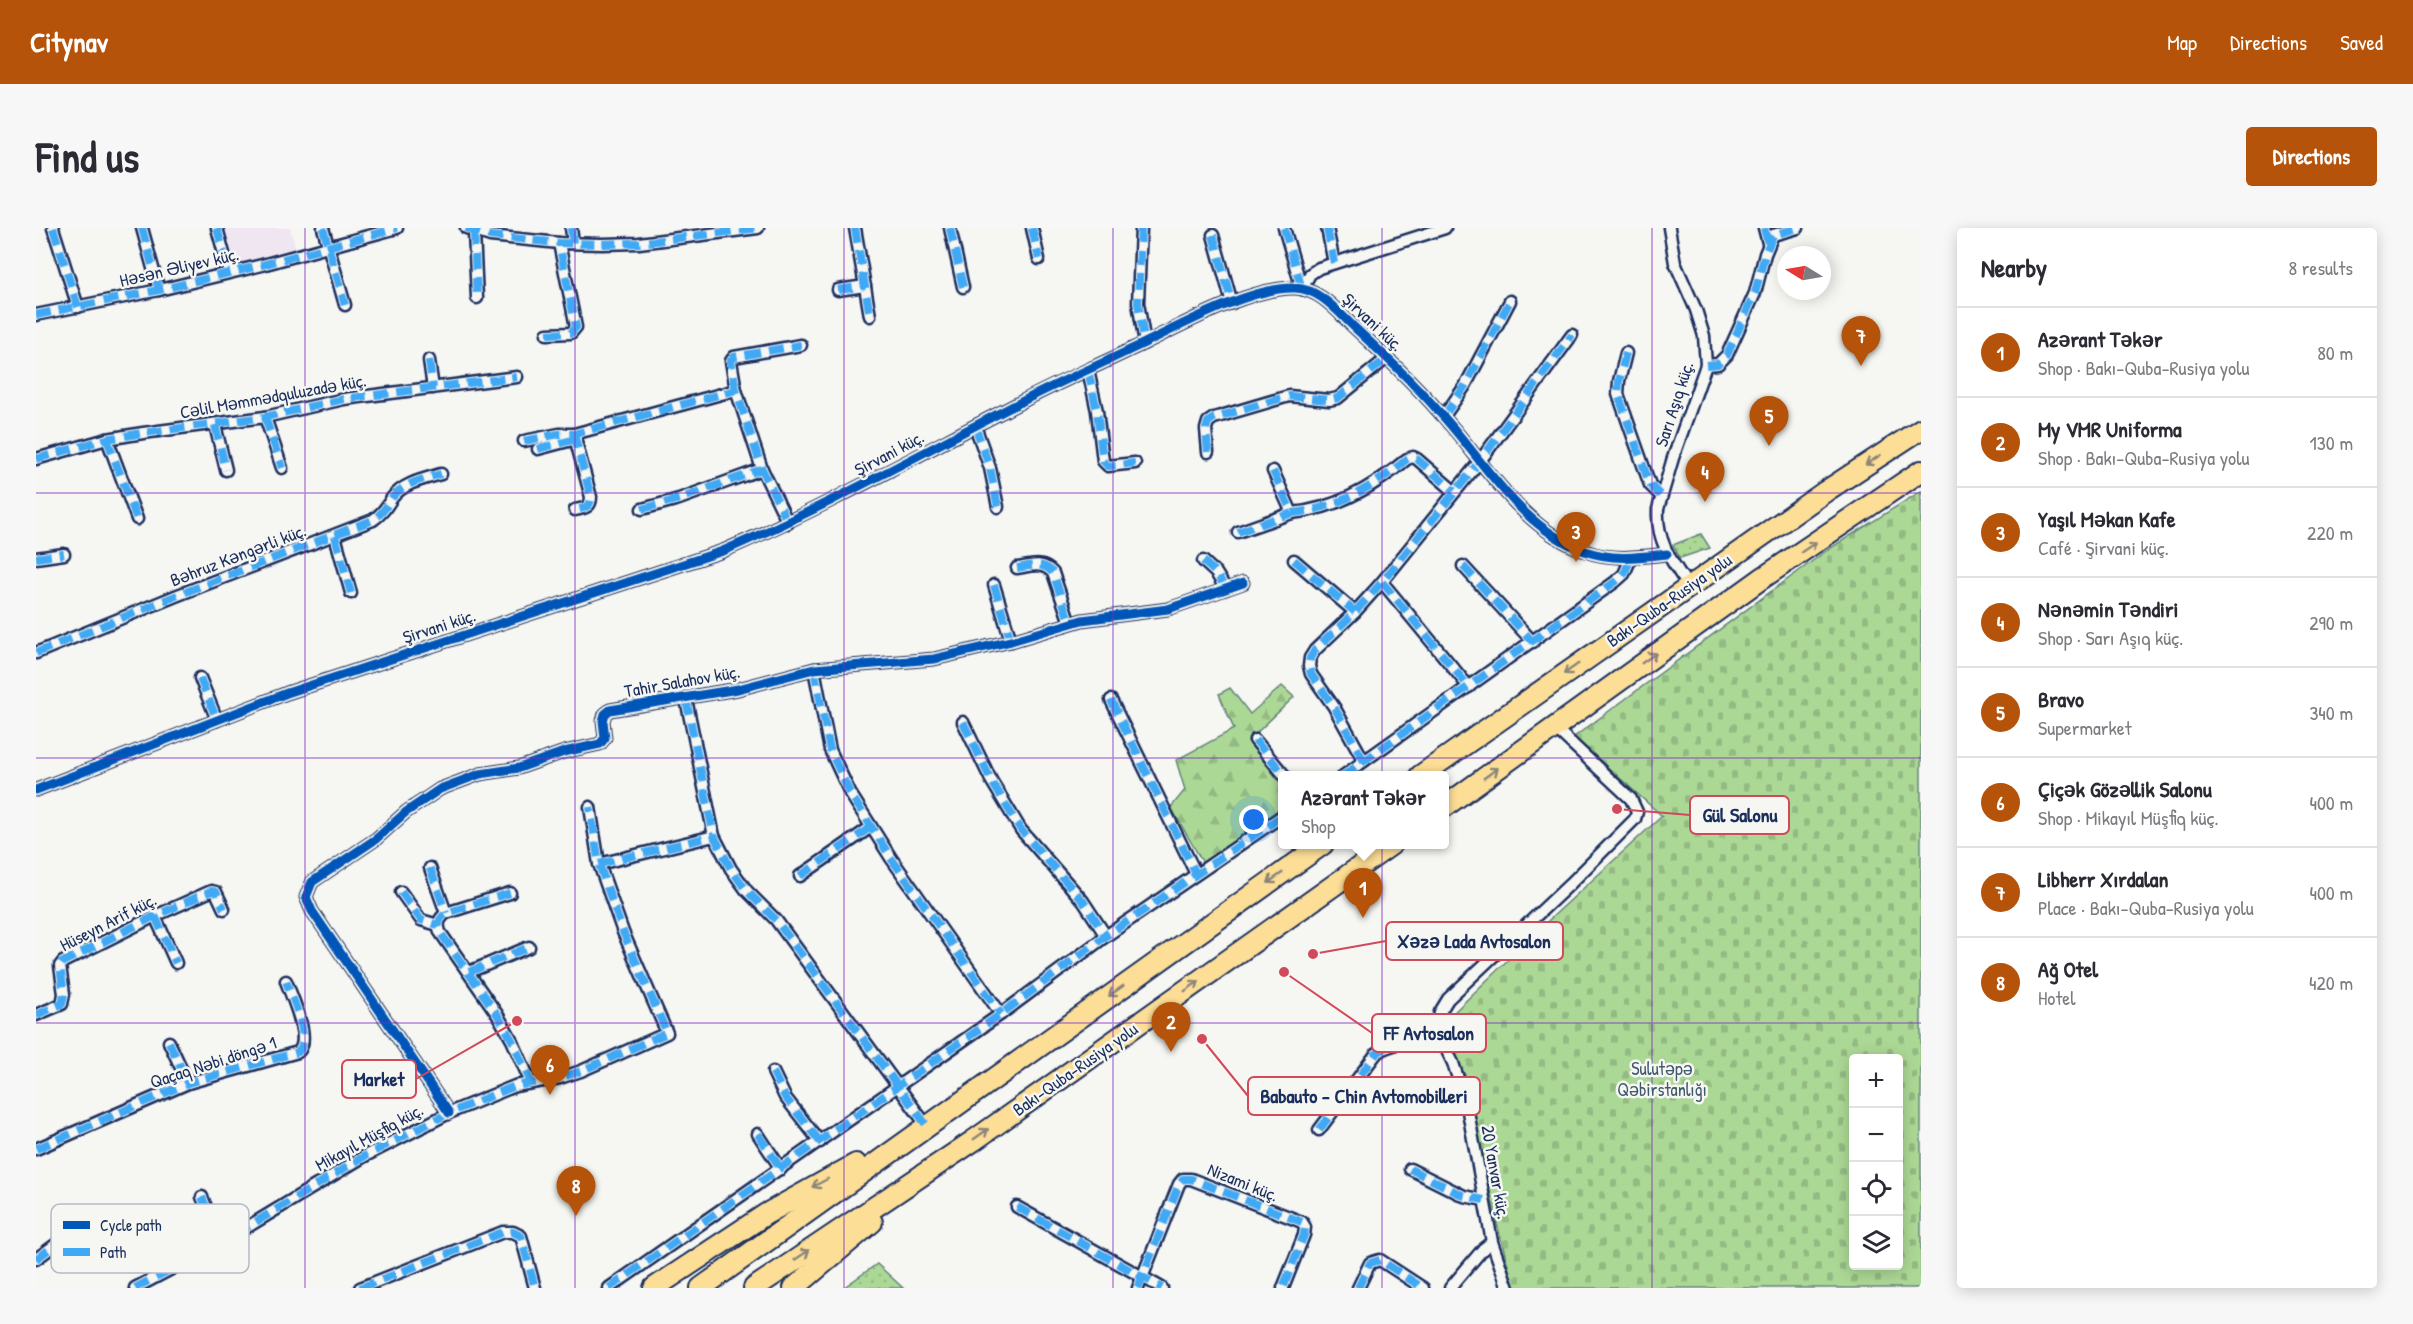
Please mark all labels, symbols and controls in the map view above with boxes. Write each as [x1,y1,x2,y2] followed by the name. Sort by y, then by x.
[30,23,108,61] text: Citynav
[2167,28,2197,57] text: Map
[2230,28,2307,57] text: Directions
[2340,28,2383,57] text: Saved
[2246,127,2377,186] button: Directions
[36,128,139,185] text: Find us
[117,241,241,293] street label: Həsən Əliyev küç.
[1777,246,1831,300] north arrow
[1981,250,2047,285] text: Nearby
[2288,254,2353,281] text: 8 results
[1337,287,1409,357] street label: Şirvani küç.
[1842,316,1880,366] pin: 7
[2038,324,2162,354] text: Azərant Təkər
[1997,339,2004,366] text: 1
[2317,339,2353,366] text: 80 m
[2038,354,2250,381] text: Shop · Bakı-Quba-Rusiya yolu
[1648,358,1700,450] street label: Sarı Aşıq küç.
[178,367,368,425] street label: Cəlil Məmmədquluzadə küç.
[1750,396,1788,446] pin: 5
[2038,414,2182,444] text: My VMR Uniforma
[850,424,928,482] street label: Şirvani küç.
[1996,429,2005,456] text: 2
[2310,429,2353,456] text: 130 m
[2038,444,2250,471] text: Shop · Bakı-Quba-Rusiya yolu
[1686,452,1724,502] pin: 4
[1866,454,1882,466] one-way arrow
[2038,504,2176,534] text: Yaşıl Məkan Kafe
[1556,512,1596,562] pin: 3
[166,518,310,592] street label: Bəhruz Kəngərli küç.
[1996,519,2005,546] text: 3
[2307,519,2353,546] text: 220 m
[2038,534,2169,561] text: Café · Şirvani küç.
[1800,541,1817,553] one-way arrow
[1601,547,1737,653] street label: Bakı-Quba-Rusiya yolu
[2038,594,2178,624] text: Nənəmin Təndiri
[399,602,479,650] street label: Şirvani küç.
[1997,609,2004,636] text: 4
[2309,609,2353,636] text: 290 m
[2038,624,2183,651] text: Shop · Sarı Aşıq küç.
[1641,652,1657,665] one-way arrow
[622,659,742,703] street label: Tahir Salahov küç.
[1564,663,1580,675] one-way arrow
[2038,684,2084,714] text: Bravo
[1996,699,2005,726] text: 5
[2309,699,2353,726] text: 340 m
[2038,714,2132,741] text: Supermarket
[1483,767,1499,779] one-way arrow
[1278,771,1449,849] popup
[2038,774,2212,804] text: Çiçək Gözəllik Salonu
[1301,782,1426,812] text: Azərant Təkər
[1997,789,2004,816] text: 6
[2309,789,2353,816] text: 400 m
[1690,796,1789,834] callout: Gül Salonu
[1703,801,1778,828] text: Gül Salonu
[2038,804,2219,831] text: Shop · Mikayıl Müşfiq küç.
[1239,805,1268,834] your location
[1301,812,1335,839] text: Shop
[2038,864,2168,894] text: Libherr Xırdalan
[1344,868,1382,918] pin: 1
[1268,872,1284,884] one-way arrow
[1996,879,2005,906] text: 7
[2309,879,2353,906] text: 400 m
[55,887,161,957] street label: Hüseyn Arif küç.
[2038,894,2254,921] text: Place · Bakı-Quba-Rusiya yolu
[1386,922,1563,960] callout: Xəzə Lada Avtosalon
[1397,927,1551,954] text: Xəzə Lada Avtosalon
[2038,954,2098,984] text: Ağ Otel
[1996,969,2005,996] text: 8
[2309,969,2353,996] text: 420 m
[1184,980,1200,992] one-way arrow
[2038,984,2076,1011] text: Hotel
[1109,985,1125,997] one-way arrow
[1152,1002,1190,1052] pin: 2
[1372,1014,1486,1052] callout: FF Avtosalon
[1007,1016,1143,1122] street label: Bakı-Quba-Rusiya yolu
[1383,1019,1474,1046] text: FF Avtosalon
[147,1030,279,1094] street label: Qaçaq Nəbi döngə 1
[530,1046,570,1095] pin: 6
[1849,1054,1903,1270] map controls
[1849,1054,1903,1108] button: +
[1617,1056,1707,1102] park label: Sulutəpə Qəbirstanlığı
[342,1060,416,1098] callout: Market
[354,1065,405,1092] text: Market
[1248,1077,1480,1115] callout: Babauto - Chin Avtomobilleri
[1260,1082,1468,1109] text: Babauto - Chin Avtomobilleri
[311,1097,427,1177] street label: Mikayıl Müşfiq küç.
[1849,1108,1903,1162] button: −
[1475,1123,1517,1221] street label: 20 Yanvar küç.
[973,1128,989,1141] one-way arrow
[1204,1156,1282,1208] street label: Nizami küç.
[1849,1162,1903,1216] button: locate
[556,1166,596,1216] pin: 8
[812,1177,829,1189] one-way arrow
[51,1204,249,1273] legend
[100,1214,162,1236] text: Cycle path
[1849,1216,1903,1270] button: layers
[100,1241,126,1263] text: Path
[794,1249,811,1262] one-way arrow

